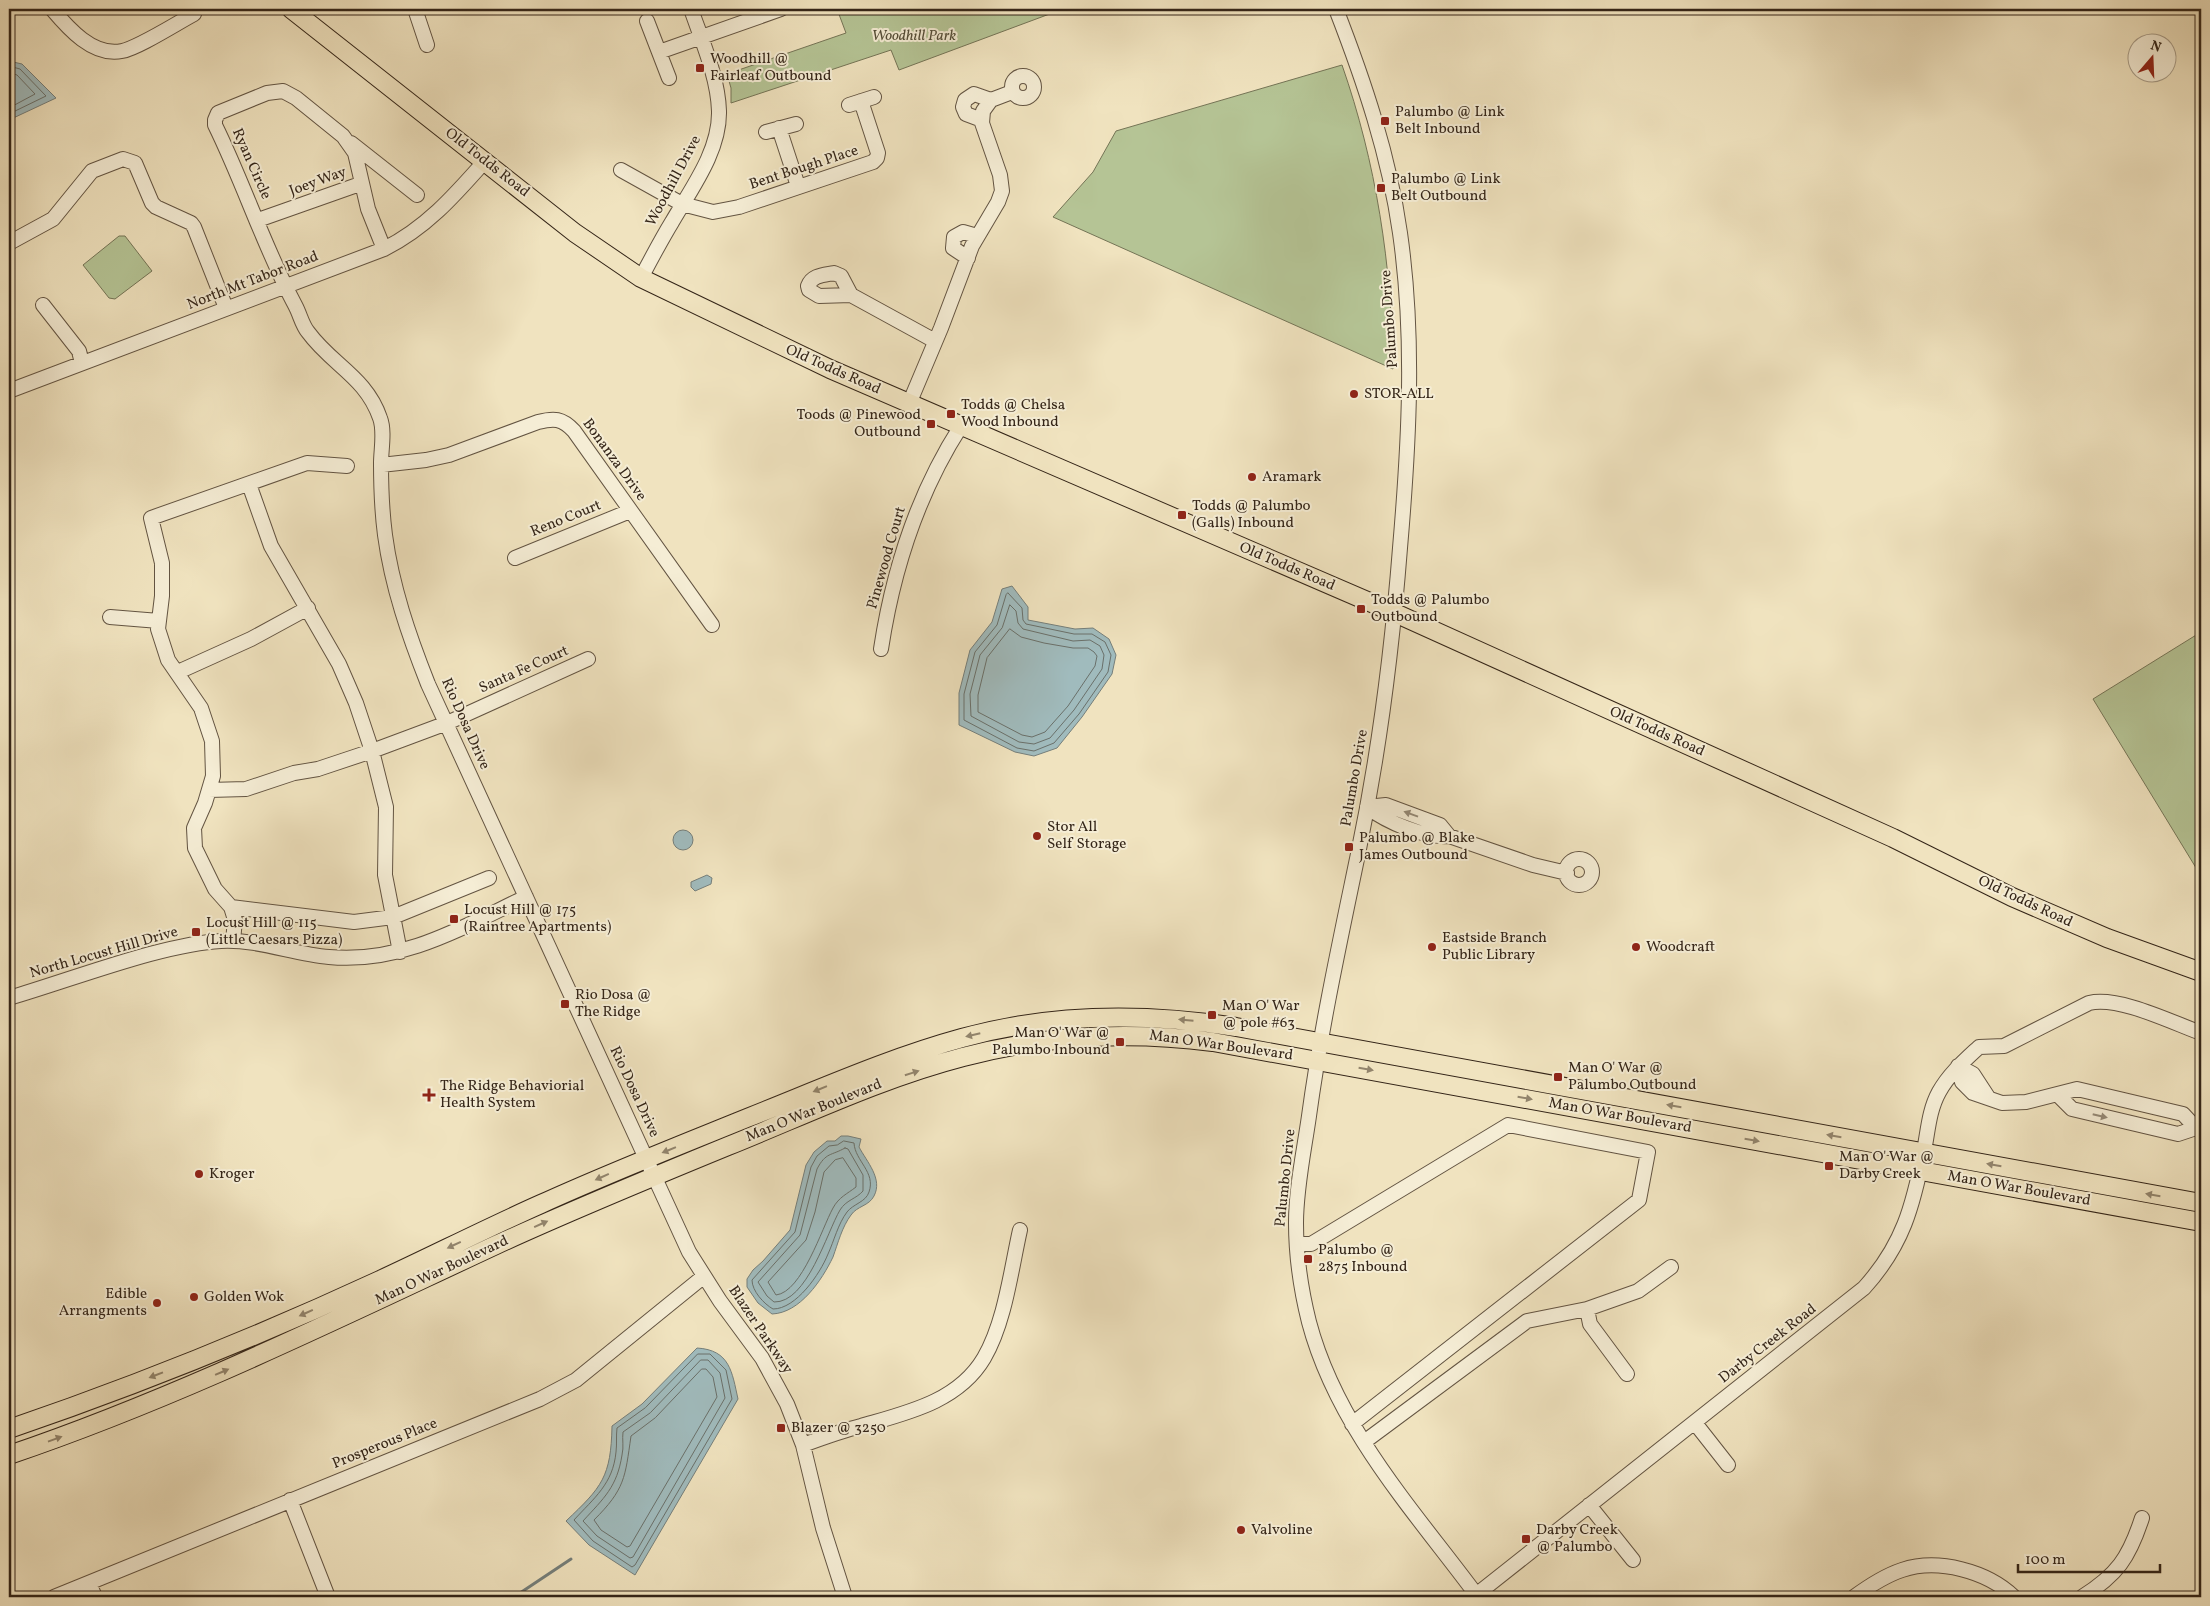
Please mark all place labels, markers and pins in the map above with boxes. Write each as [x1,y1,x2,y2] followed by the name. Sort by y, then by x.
[710,49,831,87] place label: Woodhill @ Fairleaf Outbound
[694,62,706,74] marker: Woodhill @ Fairleaf Outbound
[1395,102,1505,140] place label: Palumbo @ Link Belt Inbound
[1379,115,1391,127] marker: Palumbo @ Link Belt Inbound
[1391,169,1501,207] place label: Palumbo @ Link Belt Outbound
[1375,182,1387,194] marker: Palumbo @ Link Belt Outbound
[1364,384,1434,405] place label: STOR-ALL
[1348,388,1360,400] marker: STOR-ALL
[961,395,1065,433] place label: Todds @ Chelsa Wood Inbound
[796,405,921,443] place label: Toods @ Pinewood Outbound
[945,408,957,420] marker: Todds @ Chelsa Wood Inbound
[925,418,937,430] marker: Toods @ Pinewood Outbound
[1262,467,1322,488] place label: Aramark
[1246,471,1258,483] marker: Aramark
[1192,496,1311,534] place label: Todds @ Palumbo (Galls) Inbound
[1176,509,1188,521] marker: Todds @ Palumbo (Galls) Inbound
[1371,590,1490,628] place label: Todds @ Palumbo Outbound
[1355,603,1367,615] marker: Todds @ Palumbo Outbound
[1047,817,1126,855] place label: Stor All Self Storage
[1359,828,1475,866] place label: Palumbo @ Blake James Outbound
[1031,830,1043,842] marker: Stor All Self Storage
[1343,841,1355,853] marker: Palumbo @ Blake James Outbound
[464,900,611,938] place label: Locust Hill @ 175 (Raintree Apartments)
[206,913,342,951] place label: Locust Hill @ 115 (Little Caesars Pizza)
[448,913,460,925] marker: Locust Hill @ 175 (Raintree Apartments)
[190,926,202,938] marker: Locust Hill @ 115 (Little Caesars Pizza)
[1442,928,1547,966] place label: Eastside Branch Public Library
[1646,937,1715,958] place label: Woodcraft
[1426,941,1438,953] marker: Eastside Branch Public Library
[1630,941,1642,953] marker: Woodcraft
[575,985,652,1023] place label: Rio Dosa @ The Ridge
[1222,996,1299,1034] place label: Man O' War @ pole #63
[559,998,571,1010] marker: Rio Dosa @ The Ridge
[1206,1009,1218,1021] marker: Man O' War @ pole #63
[992,1023,1110,1061] place label: Man O' War @ Palumbo Inbound
[1114,1036,1126,1048] marker: Man O' War @ Palumbo Inbound
[1568,1058,1696,1096] place label: Man O' War @ Palumbo Outbound
[1552,1071,1564,1083] marker: Man O' War @ Palumbo Outbound
[440,1076,584,1114] place label: The Ridge Behaviorial Health System
[422,1088,436,1102] marker: The Ridge Behaviorial Health System
[1839,1147,1934,1185] place label: Man O' War @ Darby Creek
[1823,1160,1835,1172] marker: Man O' War @ Darby Creek
[209,1164,255,1185] place label: Kroger
[193,1168,205,1180] marker: Kroger
[1318,1240,1408,1278] place label: Palumbo @ 2875 Inbound
[1302,1253,1314,1265] marker: Palumbo @ 2875 Inbound
[59,1284,147,1322] place label: Edible Arrangments
[204,1287,284,1308] place label: Golden Wok
[188,1291,200,1303] marker: Golden Wok
[151,1297,163,1309] marker: Edible Arrangments
[791,1418,886,1439] place label: Blazer @ 3250
[775,1422,787,1434] marker: Blazer @ 3250
[1251,1520,1313,1541] place label: Valvoline
[1536,1520,1618,1558] place label: Darby Creek @ Palumbo
[1235,1524,1247,1536] marker: Valvoline
[1520,1533,1532,1545] marker: Darby Creek @ Palumbo

